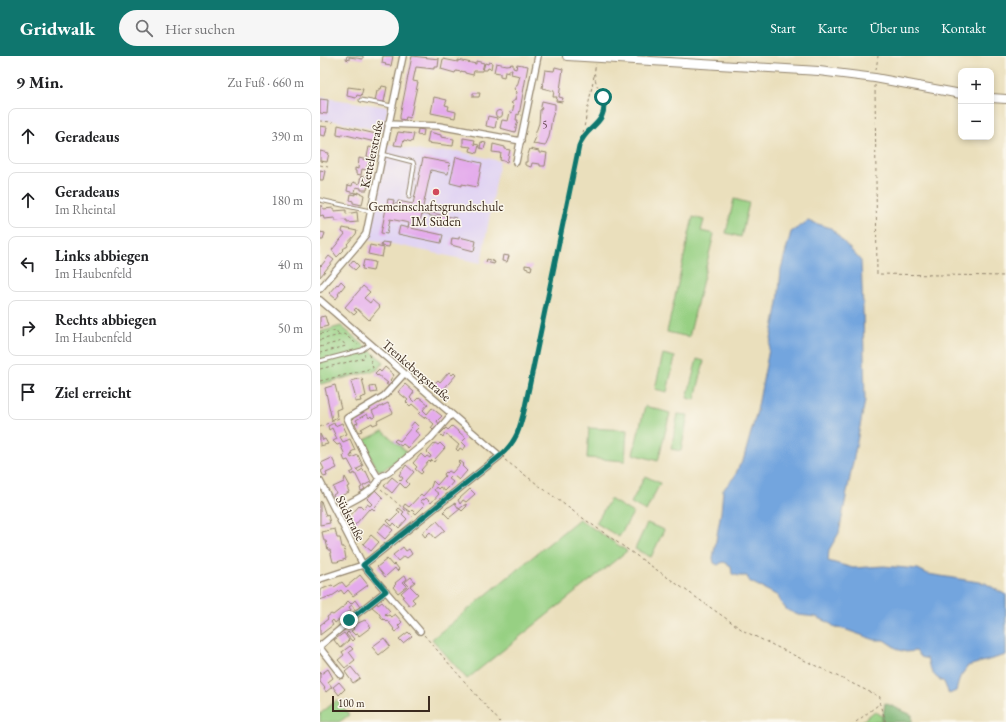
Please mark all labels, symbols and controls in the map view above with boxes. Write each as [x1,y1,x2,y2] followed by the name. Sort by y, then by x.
[119,10,399,46] search box
[20,16,95,41] text: Gridwalk
[133,17,155,39] icon: search
[165,19,235,38] text: Hier suchen
[770,19,796,37] text: Start
[818,19,847,37] text: Karte
[869,19,919,37] text: Über uns
[941,19,986,37] text: Kontakt
[958,68,994,140] map controls
[958,68,994,104] button: +
[16,71,63,93] text: 9 Min.
[227,74,304,91] text: Zu Fuß · 660 m
[594,88,612,106] route start
[958,104,994,140] button: −
[542,117,548,131] house number: 5
[356,119,387,190] street label: Kettelerstraße
[17,125,39,147] icon: ahead
[55,127,119,146] text: Geradeaus
[272,128,303,145] text: 390 m
[55,182,119,201] text: Geradeaus
[431,187,441,197] marker: Gemeinschaftsgrundschule IM Süden
[17,189,39,211] icon: ahead
[272,192,303,209] text: 180 m
[368,198,504,230] place label: Gemeinschaftsgrundschule IM Süden
[55,201,116,218] text: Im Rheintal
[55,246,149,265] text: Links abbiegen
[17,253,39,275] icon: left
[278,256,303,273] text: 40 m
[55,265,132,282] text: Im Haubenfeld
[55,310,157,329] text: Rechts abbiegen
[17,317,39,339] icon: right
[278,320,303,337] text: 50 m
[55,329,132,346] text: Im Haubenfeld
[379,336,455,405] street label: Trenkebergstraße
[17,381,39,403] icon: arrive
[55,383,131,402] text: Ziel erreicht
[332,493,369,544] street label: Südstraße
[340,611,358,629] route end
[332,694,430,713] scale bar
[338,696,365,710] text: 100 m

